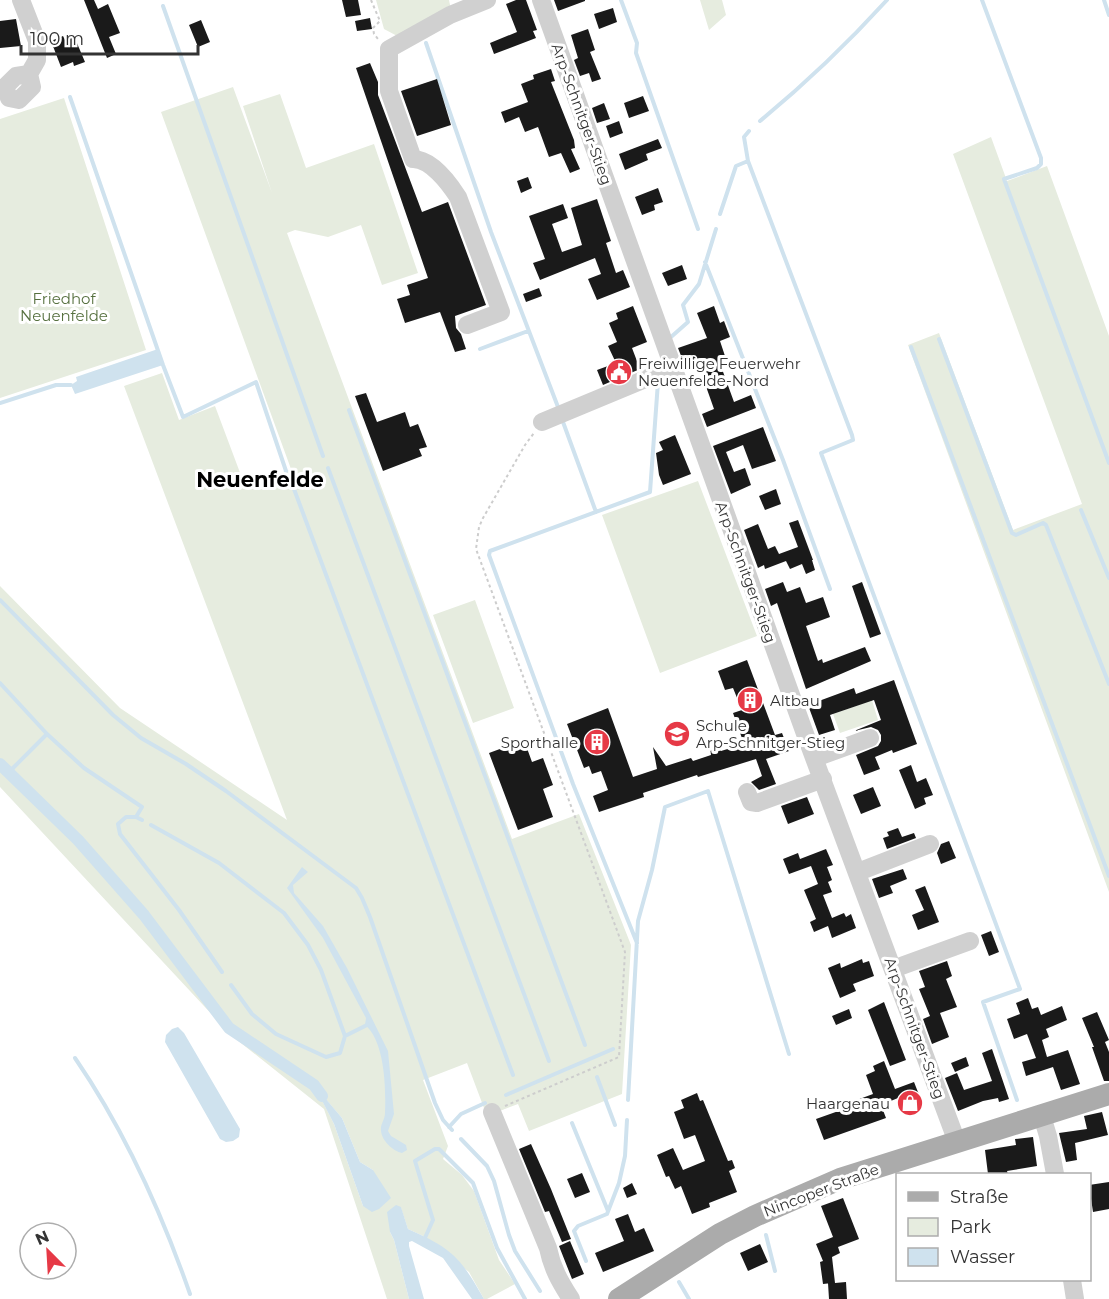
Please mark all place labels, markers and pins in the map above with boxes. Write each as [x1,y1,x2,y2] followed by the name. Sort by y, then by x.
[638,354,801,390] place label: Freiwillige Feuerwehr Neuenfelde-Nord
[604,357,634,387] public building icon: Freiwillige Feuerwehr Neuenfelde-Nord
[735,685,765,715] building icon: Altbau
[770,691,820,710] place label: Altbau
[696,716,845,752] place label: Schule Arp-Schnitger-Stieg
[662,719,692,749] school or university icon: Schule Arp-Schnitger-Stieg
[582,727,612,757] building icon: Sporthalle
[501,733,578,752] place label: Sporthalle
[895,1088,925,1118] shop icon: Haargenau
[806,1094,890,1113] place label: Haargenau

